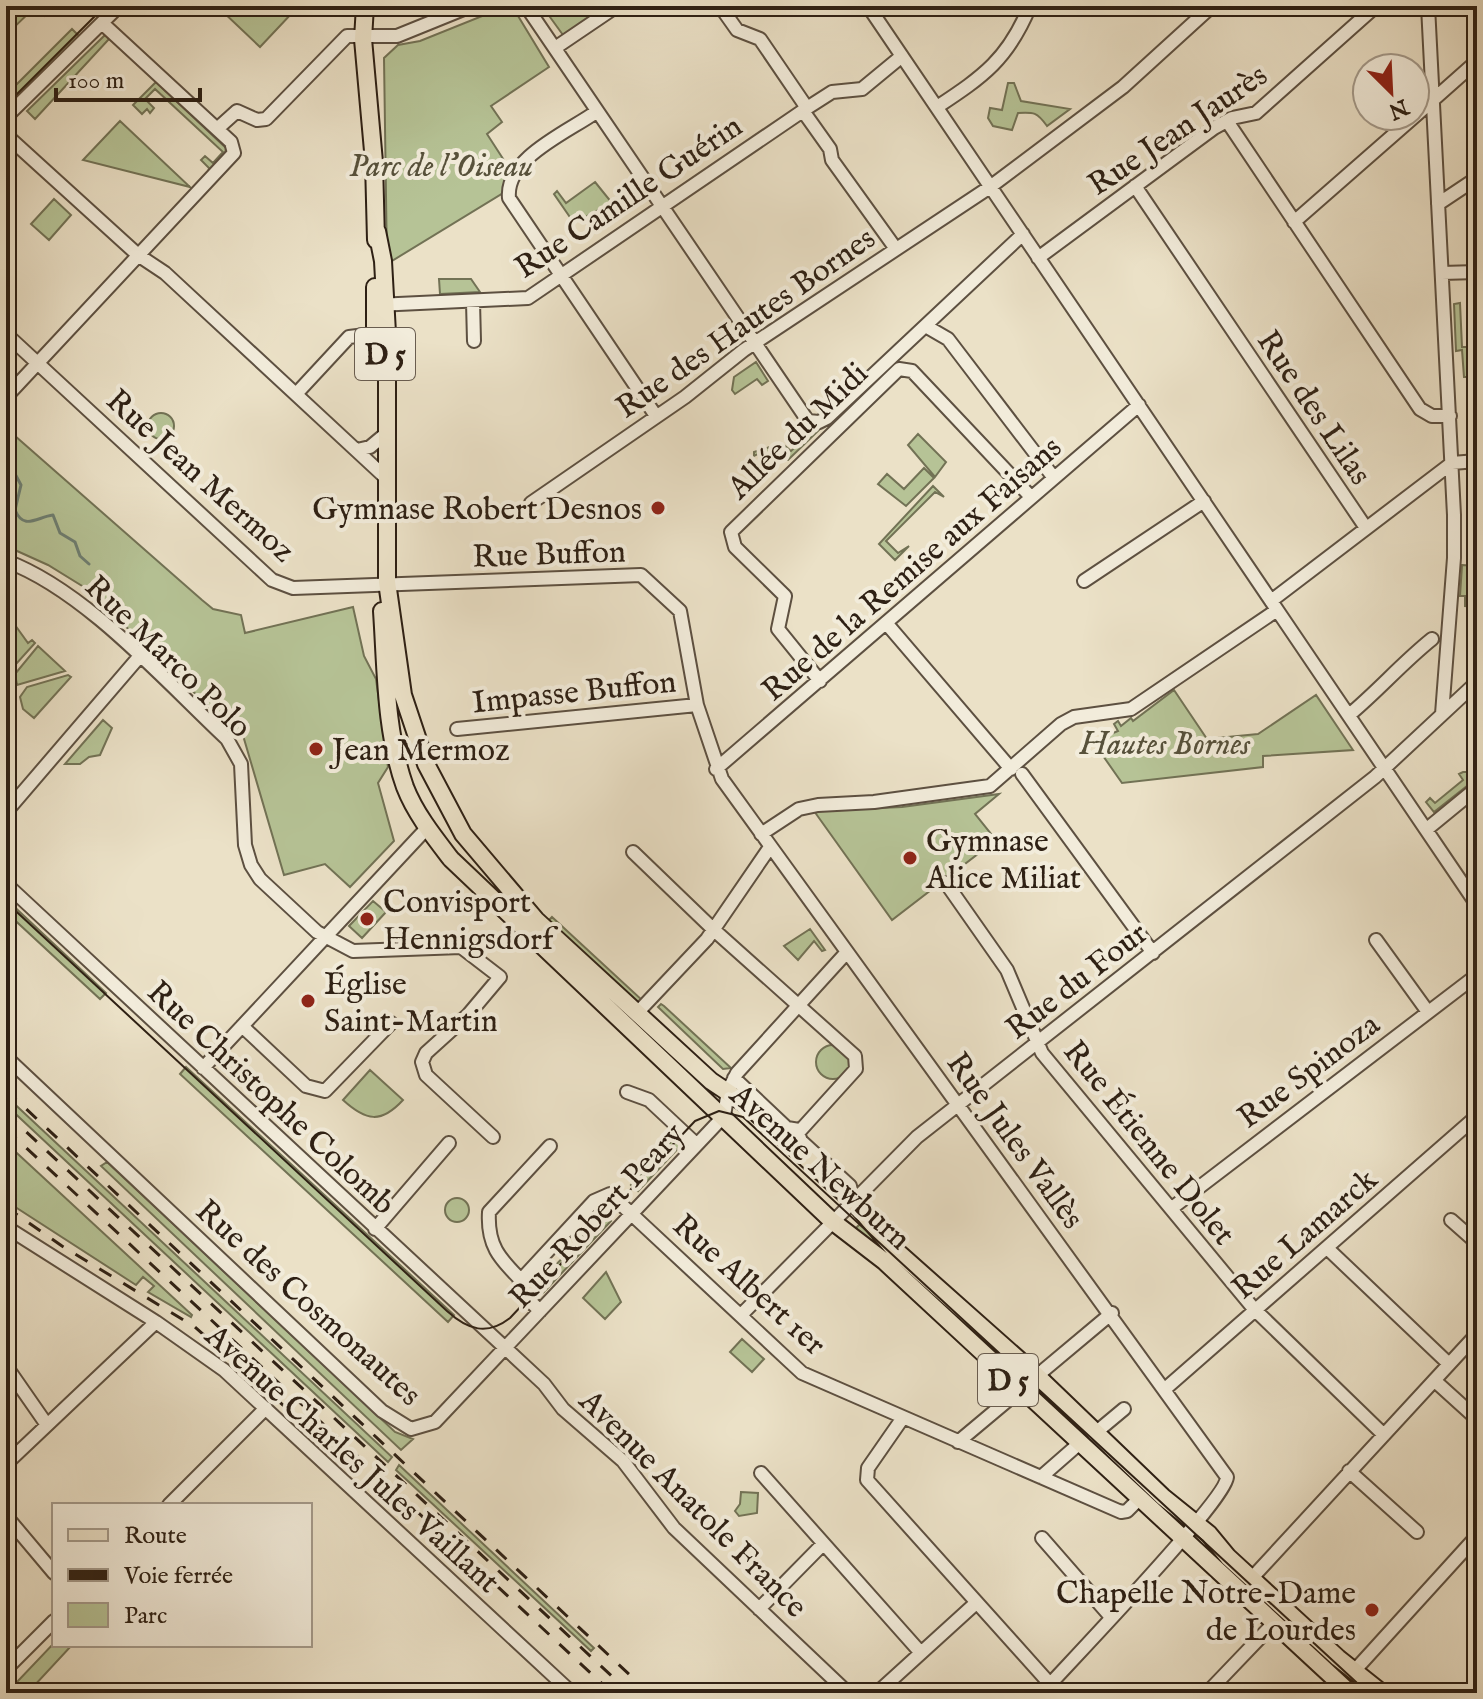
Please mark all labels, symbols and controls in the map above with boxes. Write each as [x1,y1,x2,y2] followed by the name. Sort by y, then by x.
[56,52,200,102] scale bar
[1351,52,1431,132] north arrow
[1081,56,1276,206] street label: Rue Jean Jaurès
[68,66,124,97] text: 100 m
[1384,91,1414,125] text: N
[508,107,751,289] street label: Rue Camille Guérin
[349,147,533,188] park label: Parc de l'Oiseau
[609,219,884,429] street label: Rue des Hautes Bornes
[1246,323,1380,493] street label: Rue des Lilas
[355,328,415,380] road number: D 5
[719,354,878,510] street label: Allée du Midi
[96,381,302,572] street label: Rue Jean Mermoz
[754,428,1071,711] street label: Rue de la Remise aux Faisans
[312,490,642,531] place label: Gymnase Robert Desnos
[649,499,667,517] marker: Gymnase Robert Desnos
[472,532,626,579] street label: Rue Buffon
[75,568,260,748] street label: Rue Marco Polo
[470,662,678,725] street label: Impasse Buffon
[1079,725,1251,766] park label: Hautes Bornes
[329,731,510,772] place label: Jean Mermoz
[307,740,325,758] marker: Jean Mermoz
[925,822,1081,900] place label: Gymnase Alice Miliat
[901,849,919,867] marker: Gymnase Alice Miliat
[383,883,559,961] place label: Convisport Hennigsdorf
[358,910,376,928] marker: Convisport Hennigsdorf
[998,914,1157,1050] street label: Rue du Four
[324,964,498,1043] place label: Église Saint-Martin
[137,973,403,1225] street label: Rue Christophe Colomb
[299,992,317,1010] marker: Église Saint-Martin
[1230,1005,1389,1139] street label: Rue Spinoza
[1053,1032,1244,1254] street label: Rue Étienne Dolet
[936,1045,1092,1238] street label: Rue Jules Vallès
[720,1075,918,1260] street label: Avenue Newburn
[501,1115,695,1318] street label: Rue Robert Peary
[1224,1160,1388,1309] street label: Rue Lamarck
[186,1192,429,1416] street label: Rue des Cosmonautes
[663,1206,834,1366] street label: Rue Albert 1er
[195,1316,507,1603] street label: Avenue Charles Jules Vaillant
[978,1354,1038,1406] road number: D 5
[569,1381,815,1628] street label: Avenue Anatole France
[52,1503,312,1647] legend
[124,1521,187,1552] text: Route
[123,1561,233,1592] text: Voie ferrée
[1056,1574,1356,1652] place label: Chapelle Notre-Dame de Lourdes
[124,1601,167,1632] text: Parc
[1363,1601,1381,1619] marker: Chapelle Notre-Dame de Lourdes

